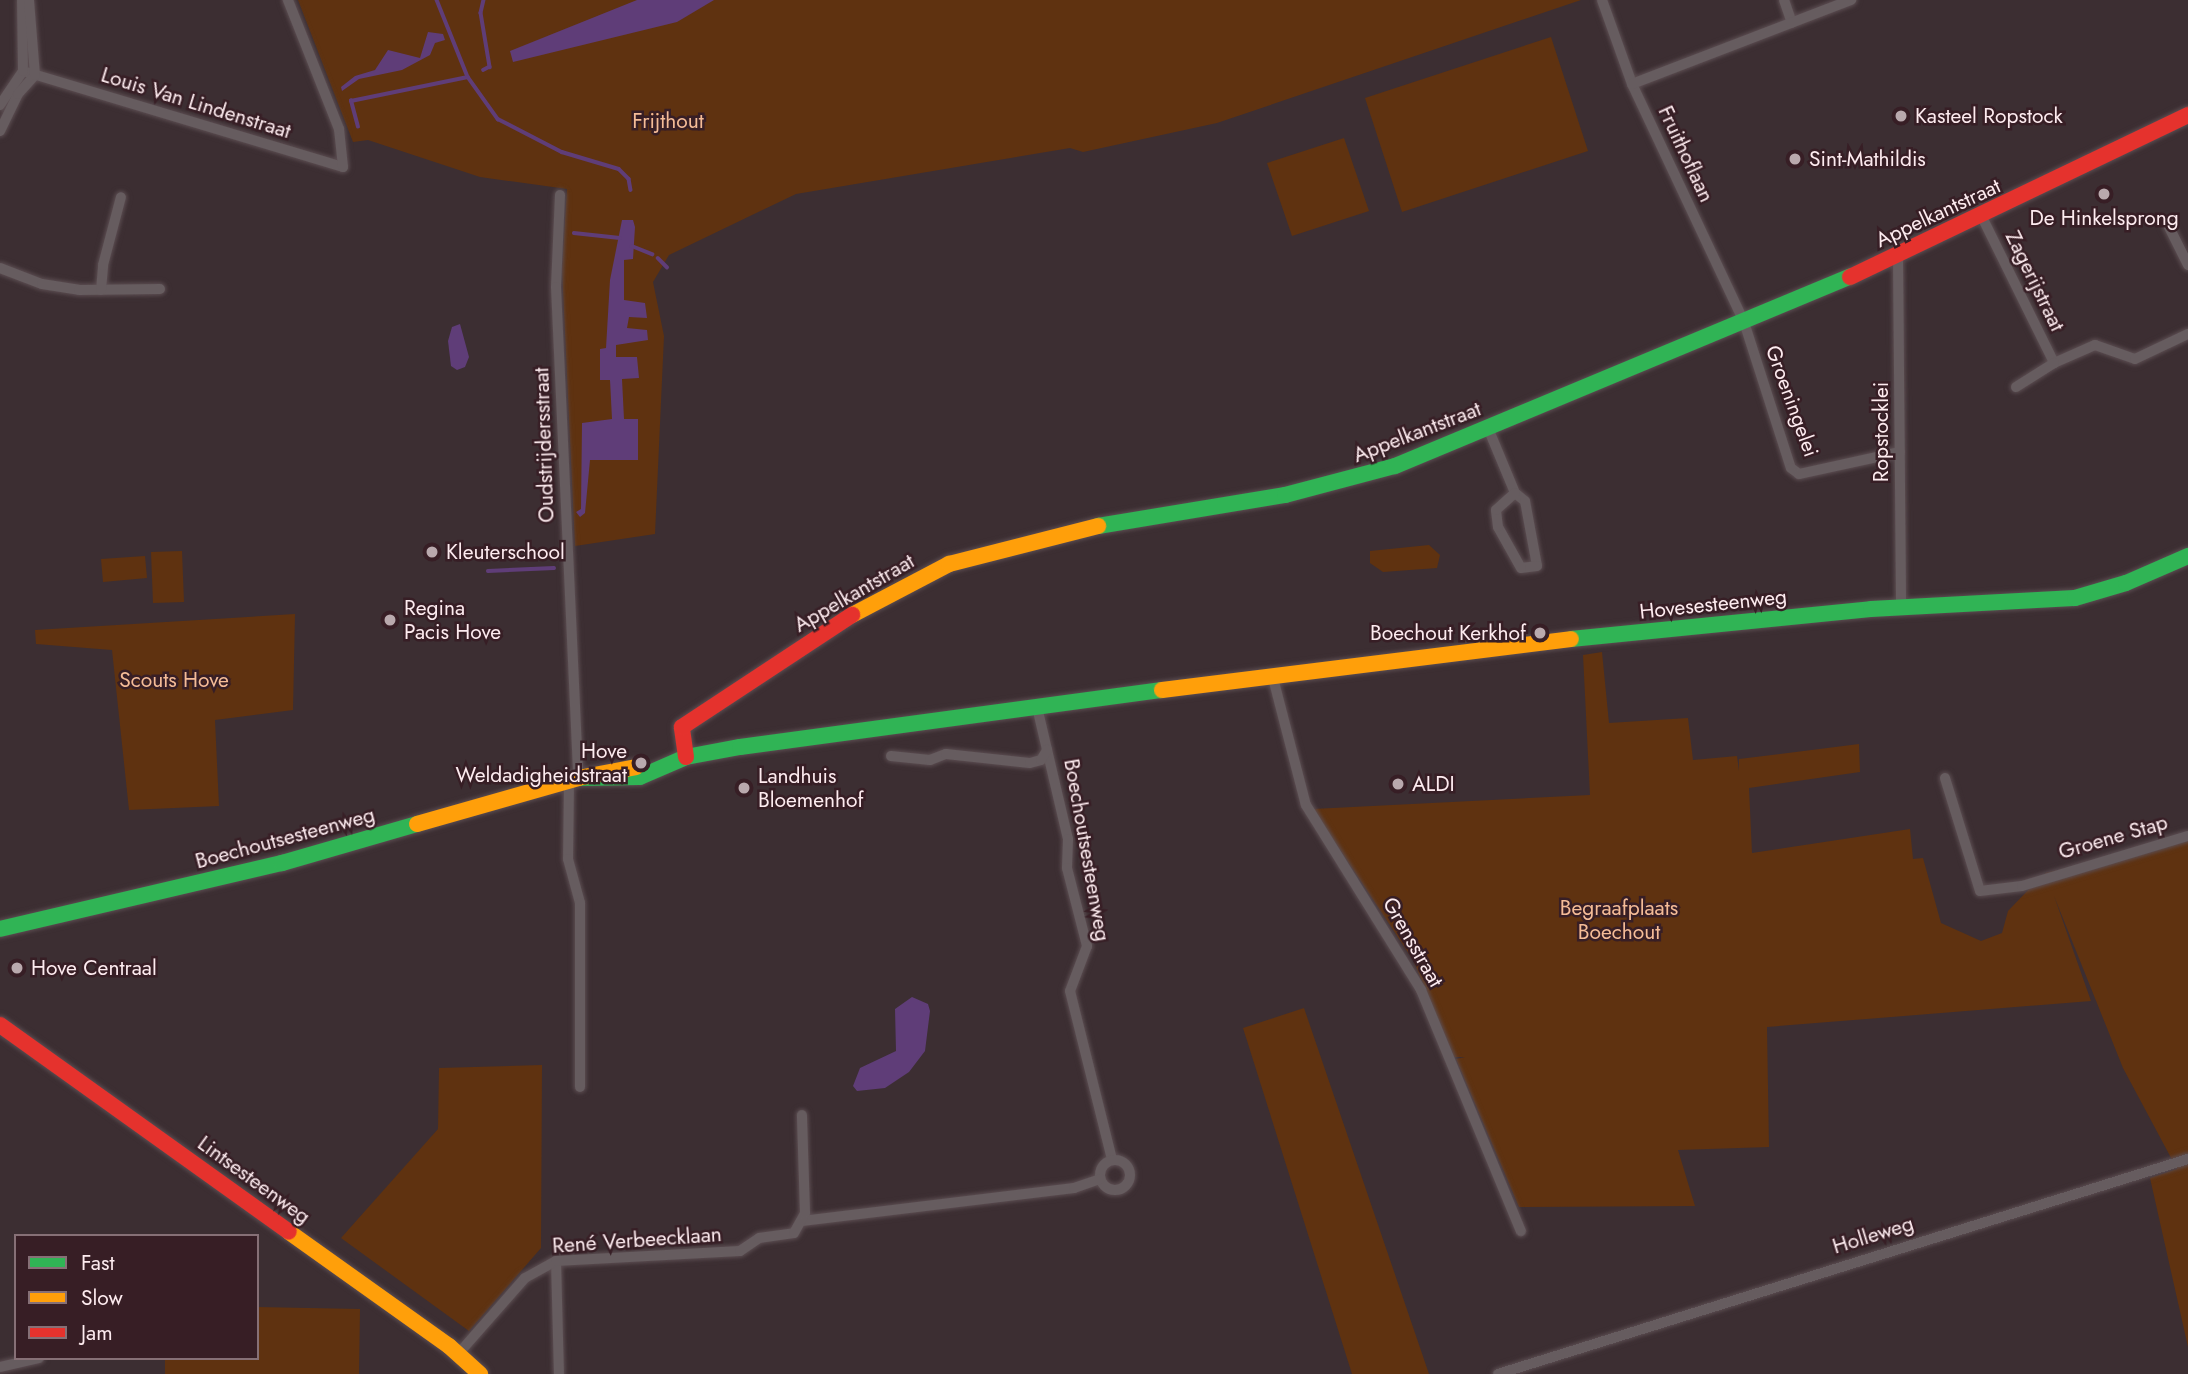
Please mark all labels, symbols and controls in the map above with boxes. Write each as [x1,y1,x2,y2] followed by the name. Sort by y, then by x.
[98,62,294,144] street label: Louis Van Lindenstraat
[1653,102,1719,206] street label: Fruithoflaan
[1915,103,2063,129] place label: Kasteel Ropstock
[632,108,704,134] park label: Frijthout
[1893,108,1909,124] marker: Kasteel Ropstock
[1809,146,1926,172] place label: Sint-Mathildis
[1787,151,1803,167] marker: Sint-Mathildis
[1872,173,2004,253] street label: Appelkantstraat
[2096,186,2112,202] marker: De Hinkelsprong
[2029,205,2179,231] place label: De Hinkelsprong
[2000,227,2070,335] street label: Zagerijstraat
[1760,342,1824,460] street label: Groeningelei
[529,367,559,523] street label: Oudstrijdersstraat
[1868,382,1894,482] street label: Ropstocklei
[1350,396,1484,468] street label: Appelkantstraat
[446,539,565,565] place label: Kleuterschool
[424,544,440,560] marker: Kleuterschool
[789,548,919,638] street label: Appelkantstraat
[1638,584,1788,624] street label: Hovesesteenweg
[404,595,501,645] place label: Regina Pacis Hove
[382,612,398,628] marker: Regina Pacis Hove
[1370,620,1526,646] place label: Boechout Kerkhof
[1532,625,1548,641] marker: Boechout Kerkhof
[119,667,229,693] park label: Scouts Hove
[456,738,627,788] place label: Hove Weldadigheidstraat
[633,755,649,771] marker: Hove Weldadigheidstraat
[1059,757,1115,943] street label: Boechoutsesteenweg
[758,763,864,813] place label: Landhuis Bloemenhof
[1412,771,1455,797] place label: ALDI
[1390,776,1406,792] marker: ALDI
[736,780,752,796] marker: Landhuis Bloemenhof
[193,802,377,874] street label: Boechoutsesteenweg
[2056,809,2170,865] street label: Groene Stap
[1377,893,1449,991] street label: Grensstraat
[1560,895,1678,945] park label: Begraafplaats Boechout
[31,955,157,981] place label: Hove Centraal
[9,960,25,976] marker: Hove Centraal
[193,1131,315,1229] street label: Lintsesteenweg
[1829,1211,1917,1259] street label: Holleweg
[551,1222,723,1258] street label: René Verbeecklaan
[14,1234,259,1360] legend
[81,1248,114,1278] text: Fast
[81,1283,123,1313] text: Slow
[81,1318,113,1348] text: Jam

